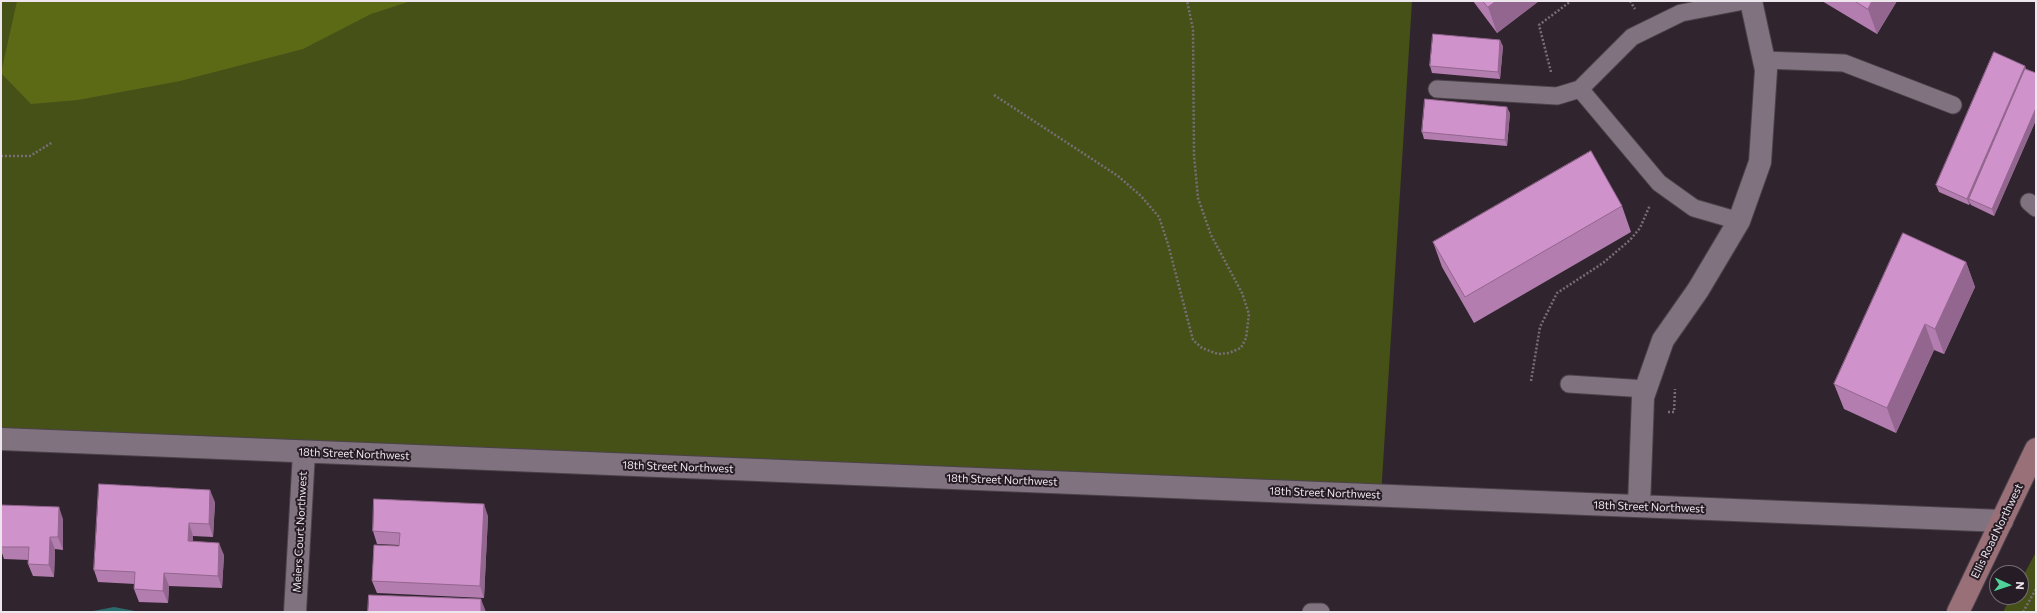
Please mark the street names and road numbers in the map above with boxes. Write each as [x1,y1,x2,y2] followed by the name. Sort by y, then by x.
[298,445,410,463] street label: 18th Street Northwest
[622,458,734,476] street label: 18th Street Northwest
[290,471,310,593] street label: Meiers Court Northwest
[946,471,1058,489] street label: 18th Street Northwest
[1968,482,2026,580] street label: Ellis Road Northwest
[1269,484,1381,502] street label: 18th Street Northwest
[1593,498,1705,516] street label: 18th Street Northwest

